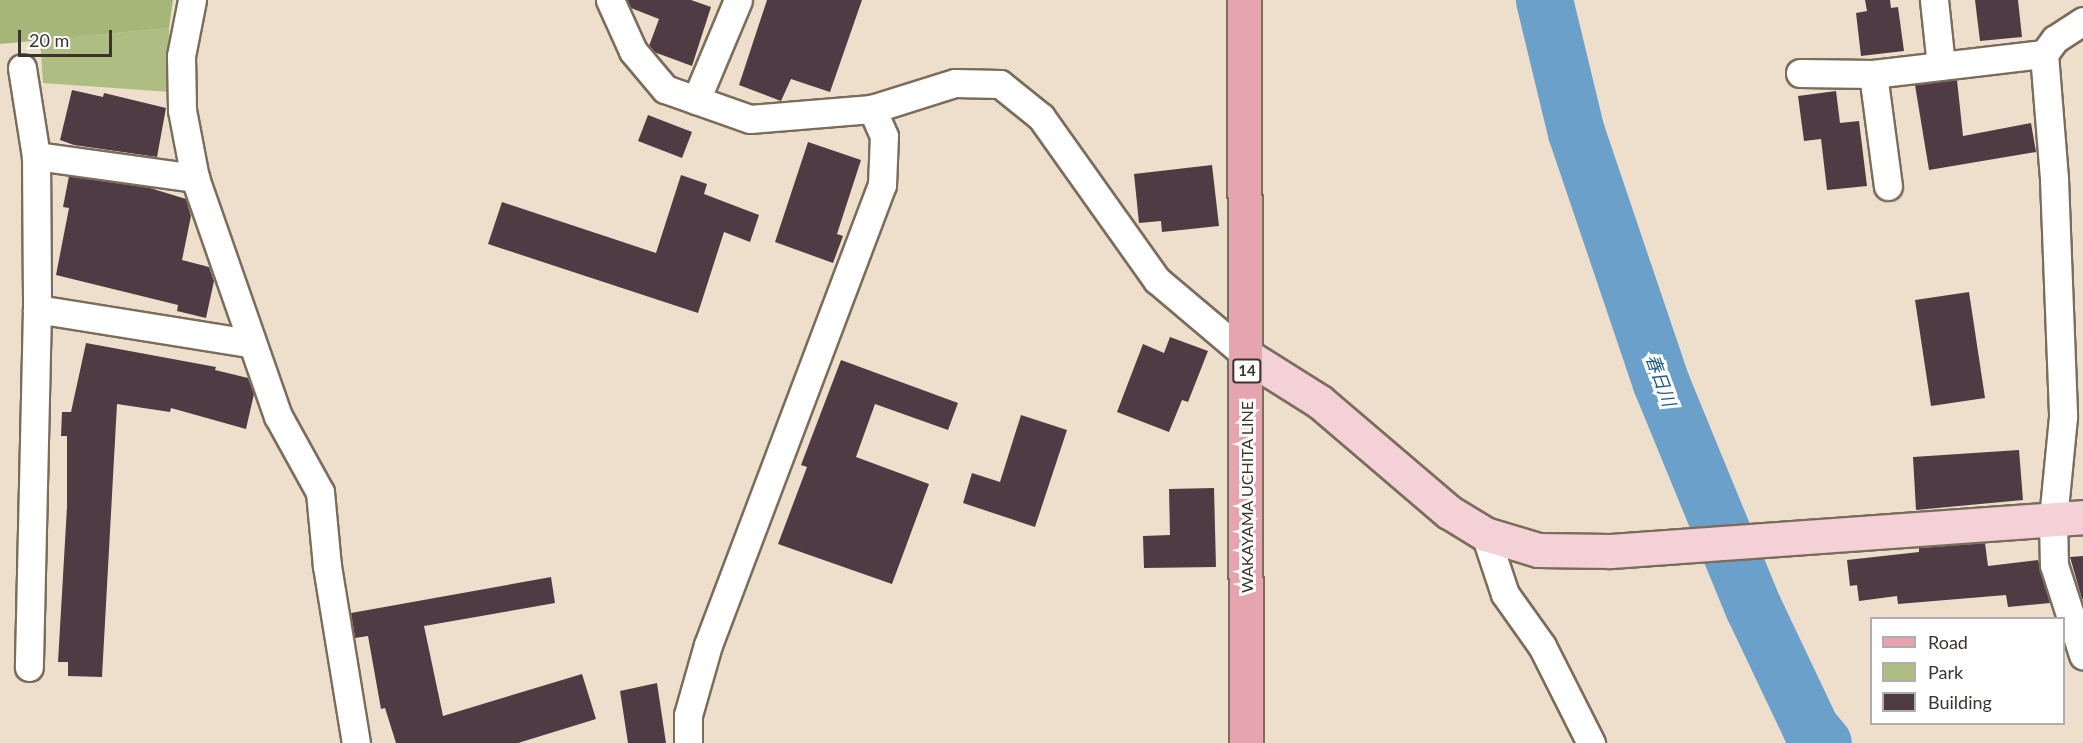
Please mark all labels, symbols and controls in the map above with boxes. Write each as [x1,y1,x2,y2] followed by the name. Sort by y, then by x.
[21,18,116,56] scale bar
[29,29,69,51] text: 20 m
[1642,351,1680,409] water label: 春日川
[1232,359,1262,383] road number: 14
[1237,400,1257,594] street label: WAKAYAMA UCHITA LINE
[1870,617,2065,725] legend
[1928,631,1968,653] text: Road
[1928,661,1963,683] text: Park
[1928,691,1992,713] text: Building

